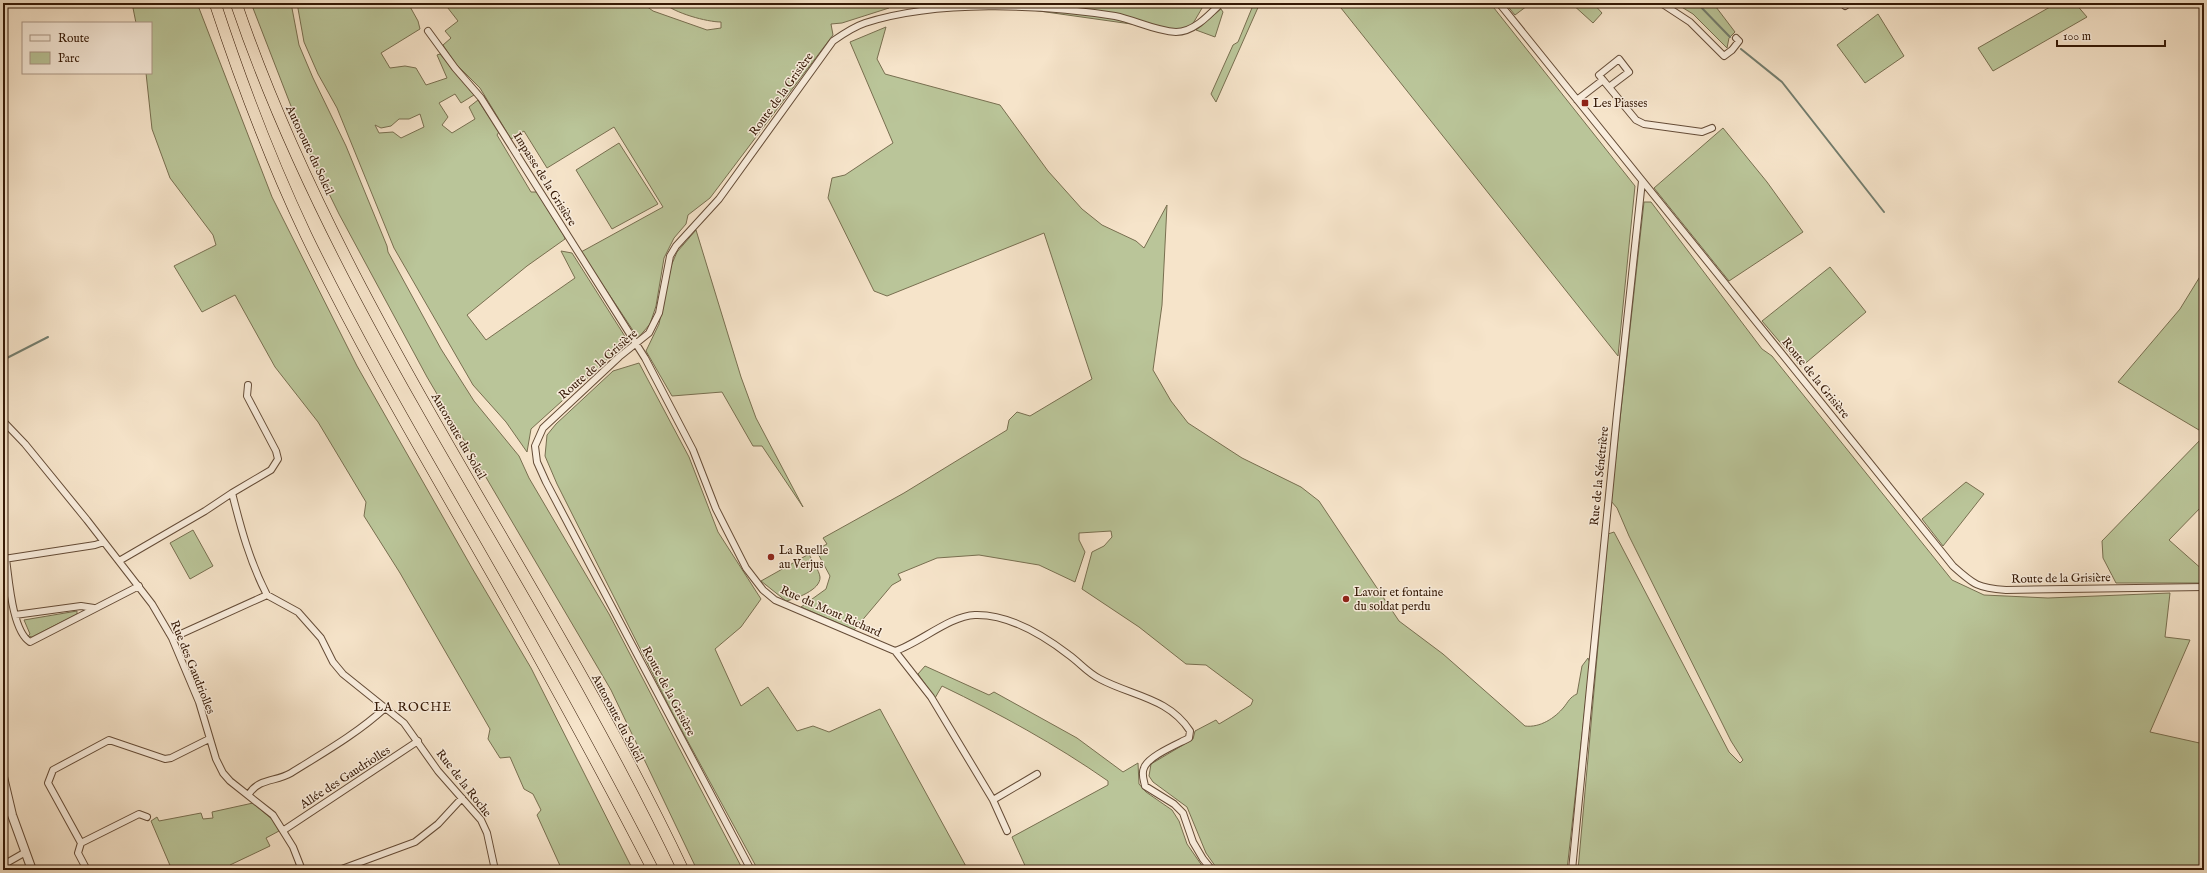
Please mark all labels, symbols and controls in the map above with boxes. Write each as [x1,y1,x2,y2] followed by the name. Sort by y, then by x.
[22,22,152,74] legend
[2057,22,2165,48] scale bar
[2063,29,2091,44] text: 100 m
[58,31,90,46] text: Route
[746,49,817,139] street label: Route de la Grisière
[58,51,80,66] text: Parc
[1593,96,1647,111] place label: Les Piasses
[1580,98,1590,108] marker: Les Piasses
[282,102,337,198] street label: Autoroute du Soleil
[509,129,580,230] street label: Impasse de la Grisière
[556,326,641,403] street label: Route de la Grisière
[1778,335,1853,422] street label: Route de la Grisière
[427,390,490,483] street label: Autoroute du Soleil
[1587,425,1612,526] street label: Rue de la Sénétrière
[779,543,829,572] place label: La Ruelle au Verjus
[766,552,776,562] marker: La Ruelle au Verjus
[2011,570,2111,587] street label: Route de la Grisière
[778,582,884,641] street label: Rue du Mont Richard
[1354,585,1444,615] place label: Lavoir et fontaine du soldat perdu
[1341,594,1351,604] marker: Lavoir et fontaine du soldat perdu
[167,618,218,716] street label: Rue des Gaudriolles
[639,644,699,739] street label: Route de la Grisière
[588,671,647,765] street label: Autoroute du Soleil
[374,699,452,716] district label: LA ROCHE
[296,743,393,813] street label: Allée des Gaudriolles
[433,747,495,820] street label: Rue de la Roche

